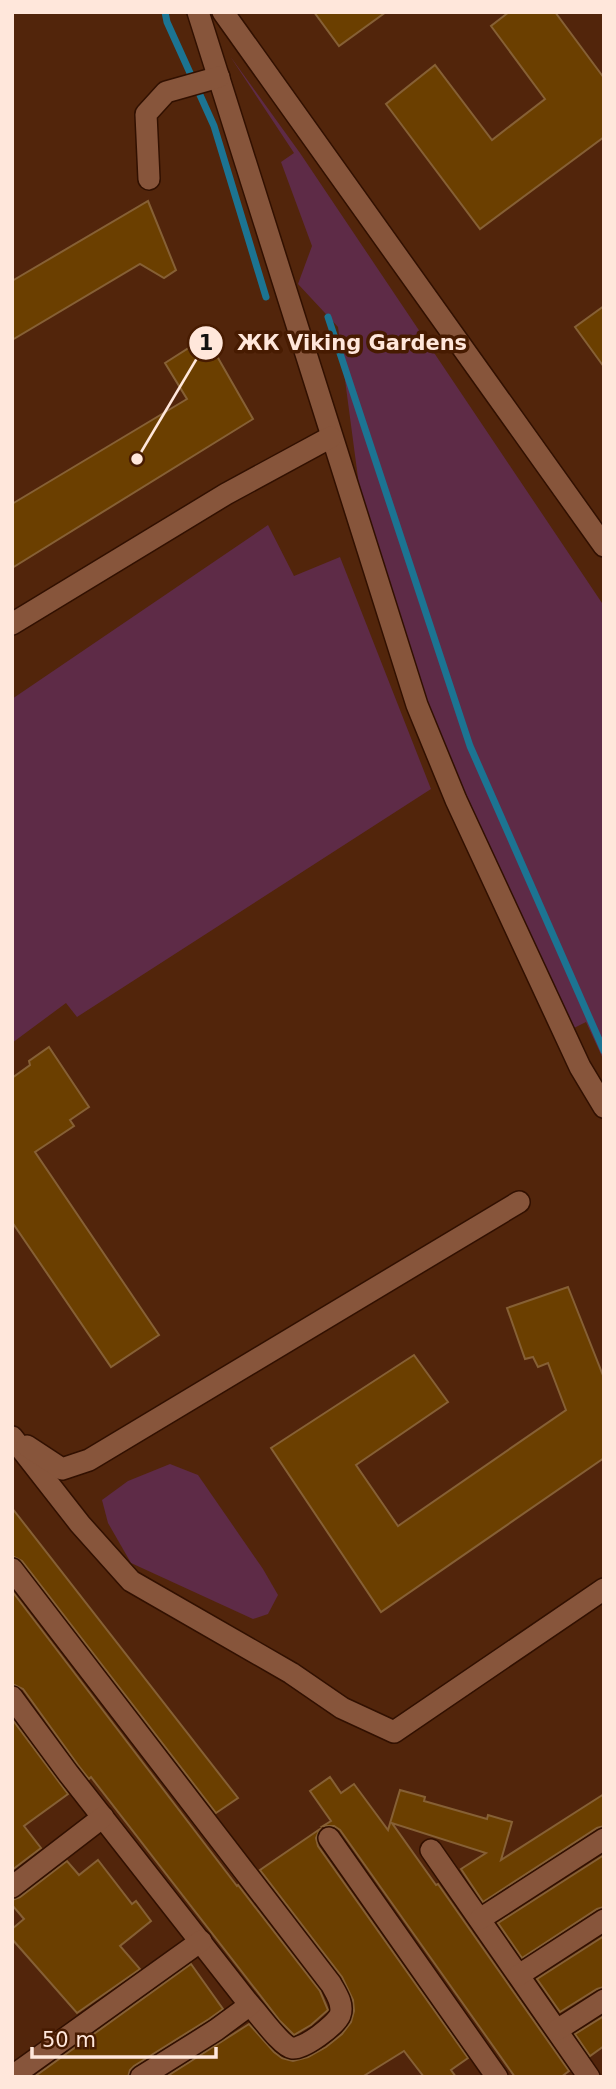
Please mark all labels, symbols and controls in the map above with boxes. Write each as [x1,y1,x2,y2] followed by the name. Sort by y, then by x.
[188,322,481,364] callout: ЖК Viking Gardens
[199,331,213,355] text: 1
[237,331,467,355] text: ЖК Viking Gardens
[32,2016,215,2060] scale bar
[42,2028,96,2052] text: 50 m

